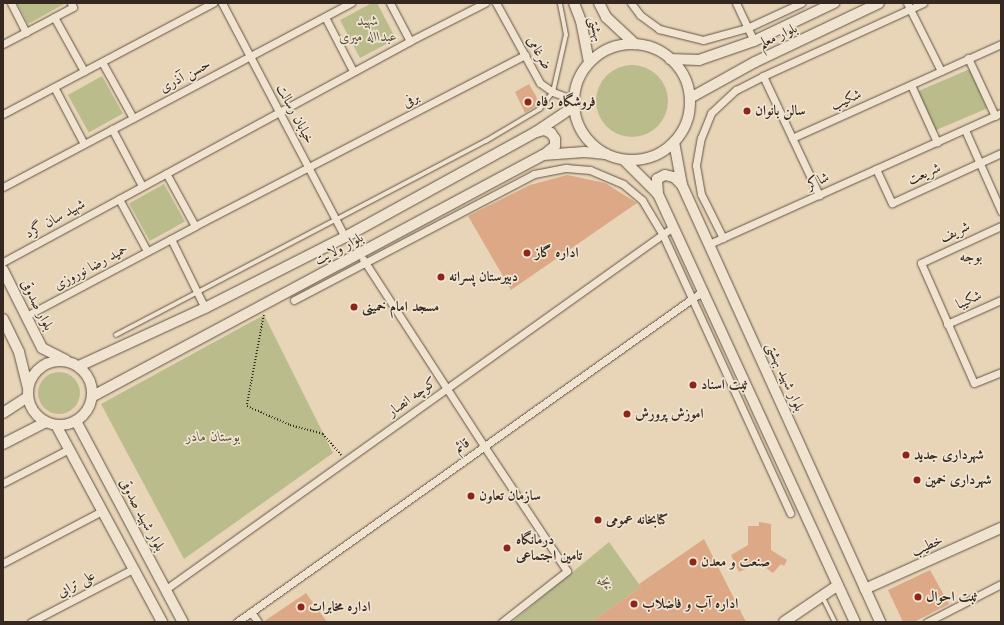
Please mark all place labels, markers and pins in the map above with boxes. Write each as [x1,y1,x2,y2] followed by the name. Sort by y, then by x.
[536,94,596,110] place label: فروشگاه رفاه
[523,97,533,107] marker: فروشگاه رفاه
[755,103,806,119] place label: سالن بانوان
[742,106,752,116] marker: سالن بانوان
[535,245,578,261] place label: اداره گاز
[522,248,532,258] marker: اداره گاز
[449,269,518,285] place label: دبیرستان پسرانه
[436,272,446,282] marker: دبیرستان پسرانه
[362,299,439,315] place label: مسجد امام خمینی
[349,302,359,312] marker: مسجد امام خمینی
[701,377,748,393] place label: ثبت اسناد
[688,380,698,390] marker: ثبت اسناد
[635,406,704,422] place label: اموزش پرورش
[622,409,632,419] marker: اموزش پرورش
[914,447,984,463] place label: شهرداری جدید
[901,450,911,460] marker: شهرداری جدید
[925,472,991,488] place label: شهرداری خمین
[912,475,922,485] marker: شهرداری خمین
[479,488,541,504] place label: سازمان تعاون
[466,491,476,501] marker: سازمان تعاون
[606,512,668,528] place label: کتابخانه عمومی
[593,515,603,525] marker: کتابخانه عمومی
[516,532,582,564] place label: درمانگاه تامین اجتماعی
[501,542,513,554] marker: درمانگاه تامین اجتماعی
[701,554,770,570] place label: صنعت و معدن
[688,557,698,567] marker: صنعت و معدن
[926,589,978,605] place label: ثبت احوال
[913,592,923,602] marker: ثبت احوال
[642,596,738,612] place label: اداره آب و فاضلاب
[309,599,370,615] place label: اداره مخابرات
[629,599,639,609] marker: اداره آب و فاضلاب
[296,602,306,612] marker: اداره مخابرات

